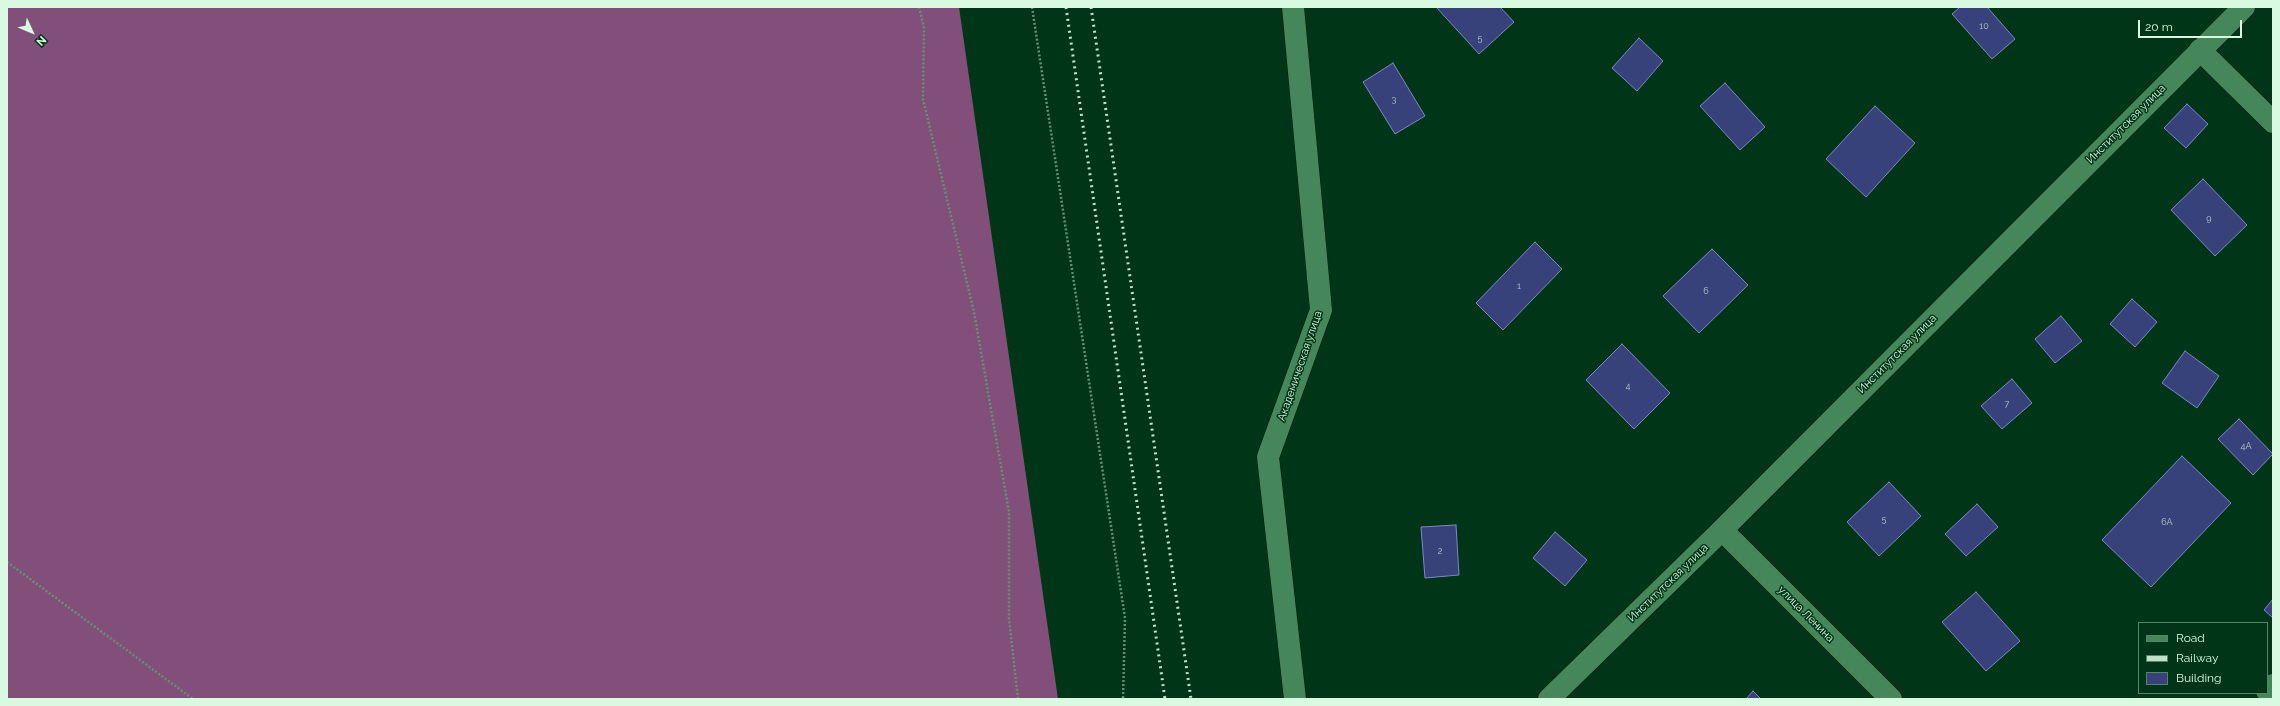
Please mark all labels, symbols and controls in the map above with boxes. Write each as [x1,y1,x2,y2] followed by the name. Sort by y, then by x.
[12,12,52,52] north arrow
[2140,12,2244,38] scale bar
[2145,20,2173,34] text: 20 m
[1979,21,1989,31] house number: 10
[33,33,49,48] text: N
[1478,33,1482,43] house number: 5
[2084,82,2168,166] street label: Институтская улица
[1392,94,1396,104] house number: 3
[2206,213,2212,223] house number: 9
[1517,281,1521,291] house number: 1
[1703,286,1709,296] house number: 6
[1275,309,1325,423] street label: Академическая улица
[1855,312,1939,396] street label: Институтская улица
[1626,381,1630,391] house number: 4
[2005,399,2009,409] house number: 7
[2241,441,2251,451] house number: 4А
[1882,514,1886,524] house number: 5
[2161,517,2173,527] house number: 6А
[1625,541,1711,625] street label: Институтская улица
[1438,546,1442,556] house number: 2
[1775,583,1837,645] street label: улица Ленина
[2138,622,2268,694] legend
[2176,631,2205,645] text: Road
[2176,651,2218,665] text: Railway
[2176,671,2222,685] text: Building

